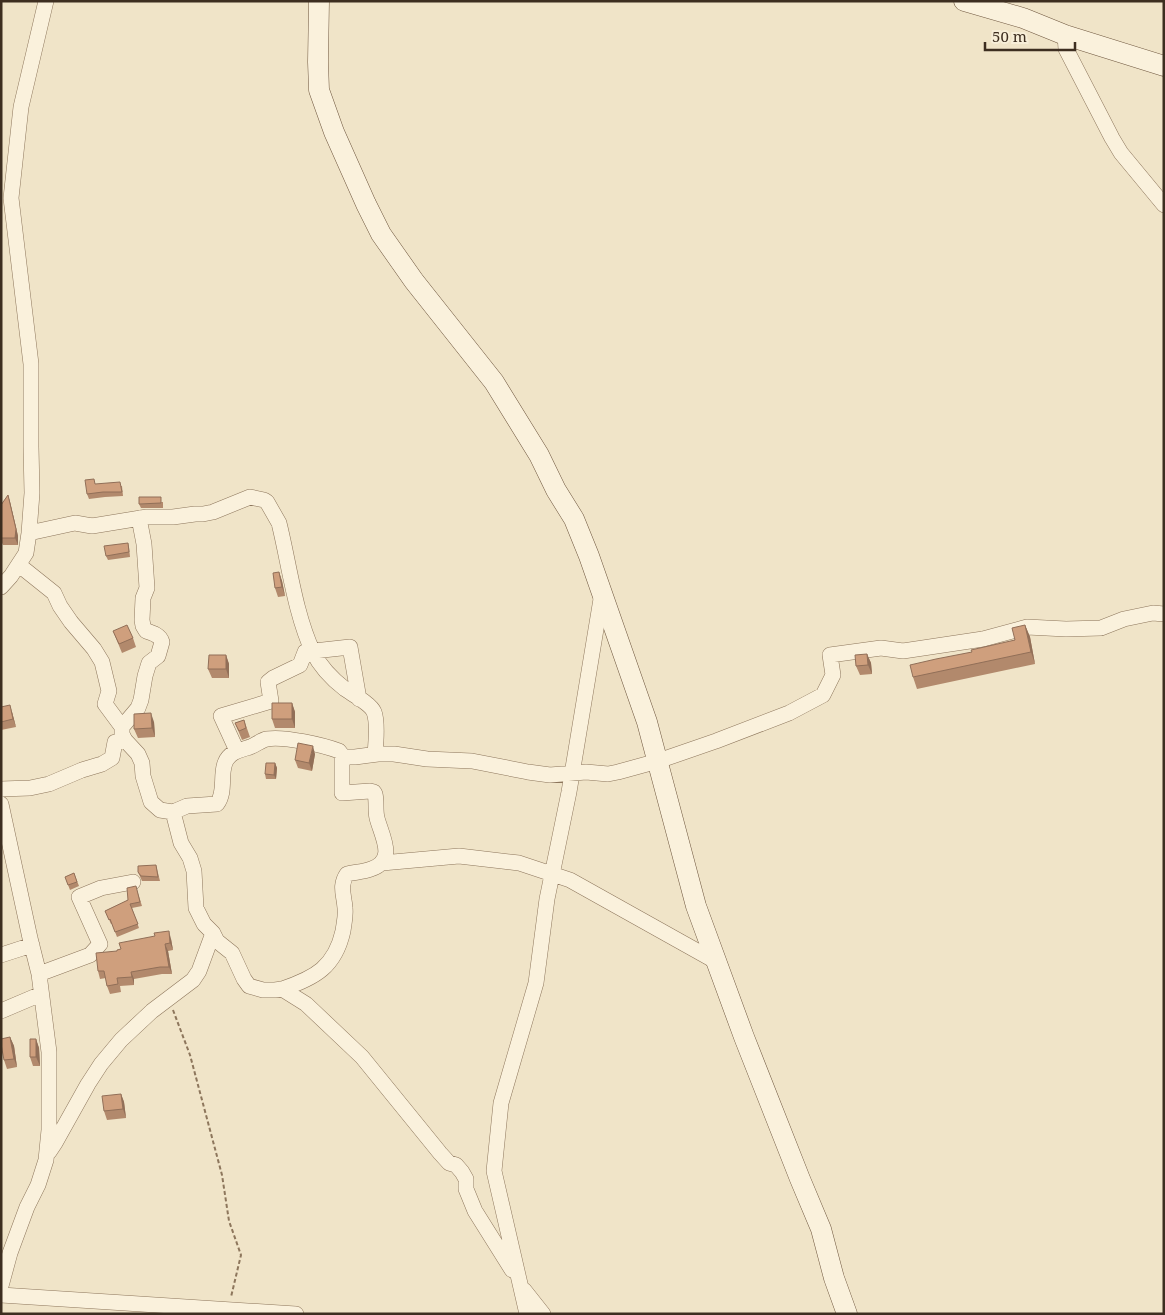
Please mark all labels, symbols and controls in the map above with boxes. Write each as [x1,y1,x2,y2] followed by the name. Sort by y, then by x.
[985,20,1075,52] scale bar
[992,26,1027,46] text: 50 m

